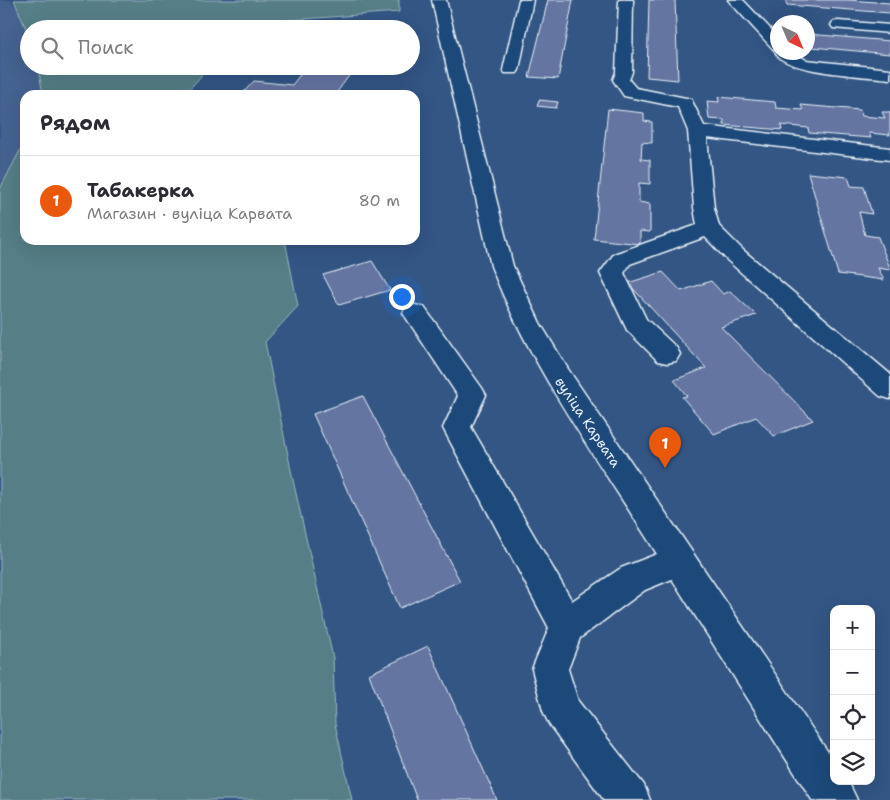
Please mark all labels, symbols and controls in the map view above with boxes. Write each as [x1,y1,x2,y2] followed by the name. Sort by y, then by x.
[770,15,815,60] north arrow
[20,20,420,75] search box
[38,34,66,62] icon: search
[78,35,133,60] text: Поиск
[40,109,110,137] text: Рядом
[87,178,194,203] text: Табакерка
[52,190,60,211] text: 1
[359,190,400,211] text: 80 m
[87,203,292,224] text: Магазин · вуліца Карвата
[389,284,415,310] your location
[551,373,625,471] street label: вуліца Карвата
[649,427,681,468] pin: 1
[830,605,875,785] map controls
[830,605,875,650] button: +
[830,650,875,695] button: −
[830,695,875,740] button: locate
[830,740,875,785] button: layers

